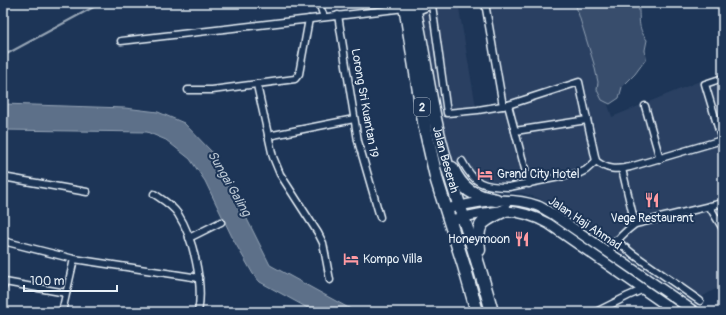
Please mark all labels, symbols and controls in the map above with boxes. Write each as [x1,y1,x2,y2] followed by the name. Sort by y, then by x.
[348,47,381,159] street label: Lorong Sri Kuantan 19
[414,98,430,116] road number: 2
[429,125,462,195] street label: Jalan Beserah
[204,148,255,220] water label: Sungai Galing
[476,165,494,183] hotel icon: Grand City Hotel
[497,167,580,182] place label: Grand City Hotel
[643,191,661,209] restaurant icon: Vege Restaurant
[545,193,624,253] street label: Jalan Haji Ahmad
[610,211,694,226] place label: Vege Restaurant
[513,230,531,248] restaurant icon: Honeymoon
[448,232,510,247] place label: Honeymoon
[342,250,360,268] hotel icon: Kompo Villa
[363,252,423,267] place label: Kompo Villa
[24,267,117,293] scale bar
[30,274,65,289] text: 100 m

